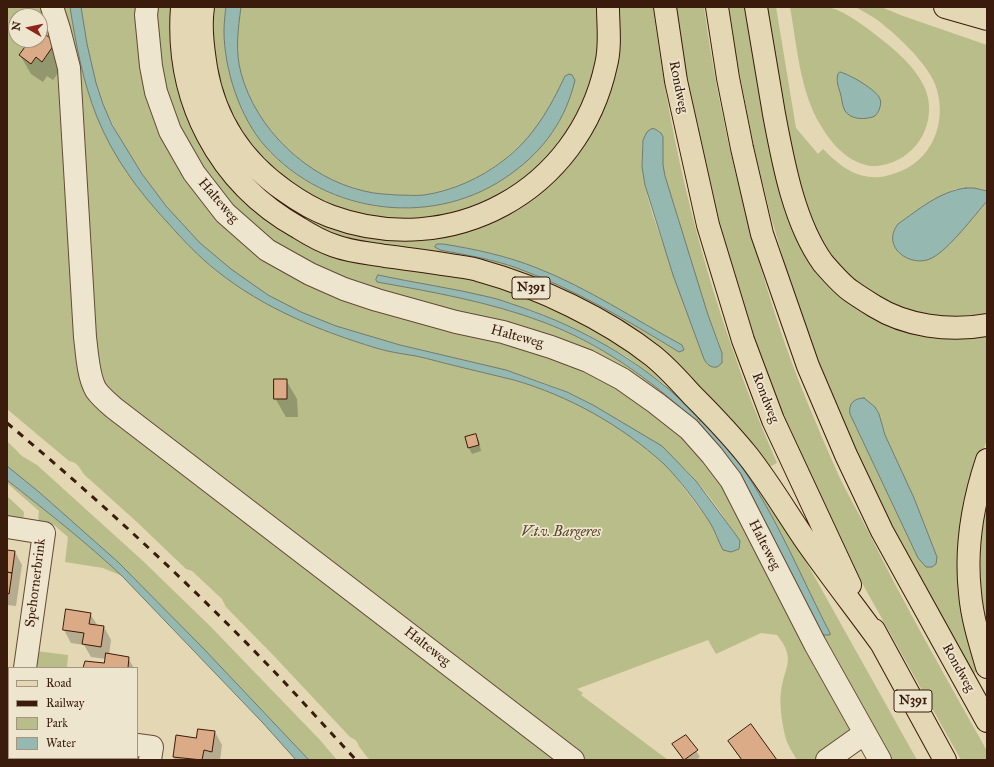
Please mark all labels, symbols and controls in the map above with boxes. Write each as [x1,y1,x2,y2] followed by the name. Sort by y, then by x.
[8,8,48,48] north arrow
[9,21,24,32] text: N
[665,59,691,115] street label: Rondweg
[194,175,242,227] street label: Halteweg
[512,277,550,299] road number: N391
[489,322,545,352] street label: Halteweg
[748,370,782,426] street label: Rondweg
[744,517,784,573] street label: Halteweg
[521,525,601,541] park label: V.t.v. Bargeres
[22,538,50,628] street label: Spehornerbrink
[401,624,453,670] street label: Halteweg
[938,641,978,695] street label: Rondweg
[8,667,138,759] legend
[46,676,72,690] text: Road
[894,690,932,712] road number: N391
[46,696,84,710] text: Railway
[46,716,68,730] text: Park
[46,736,76,750] text: Water

